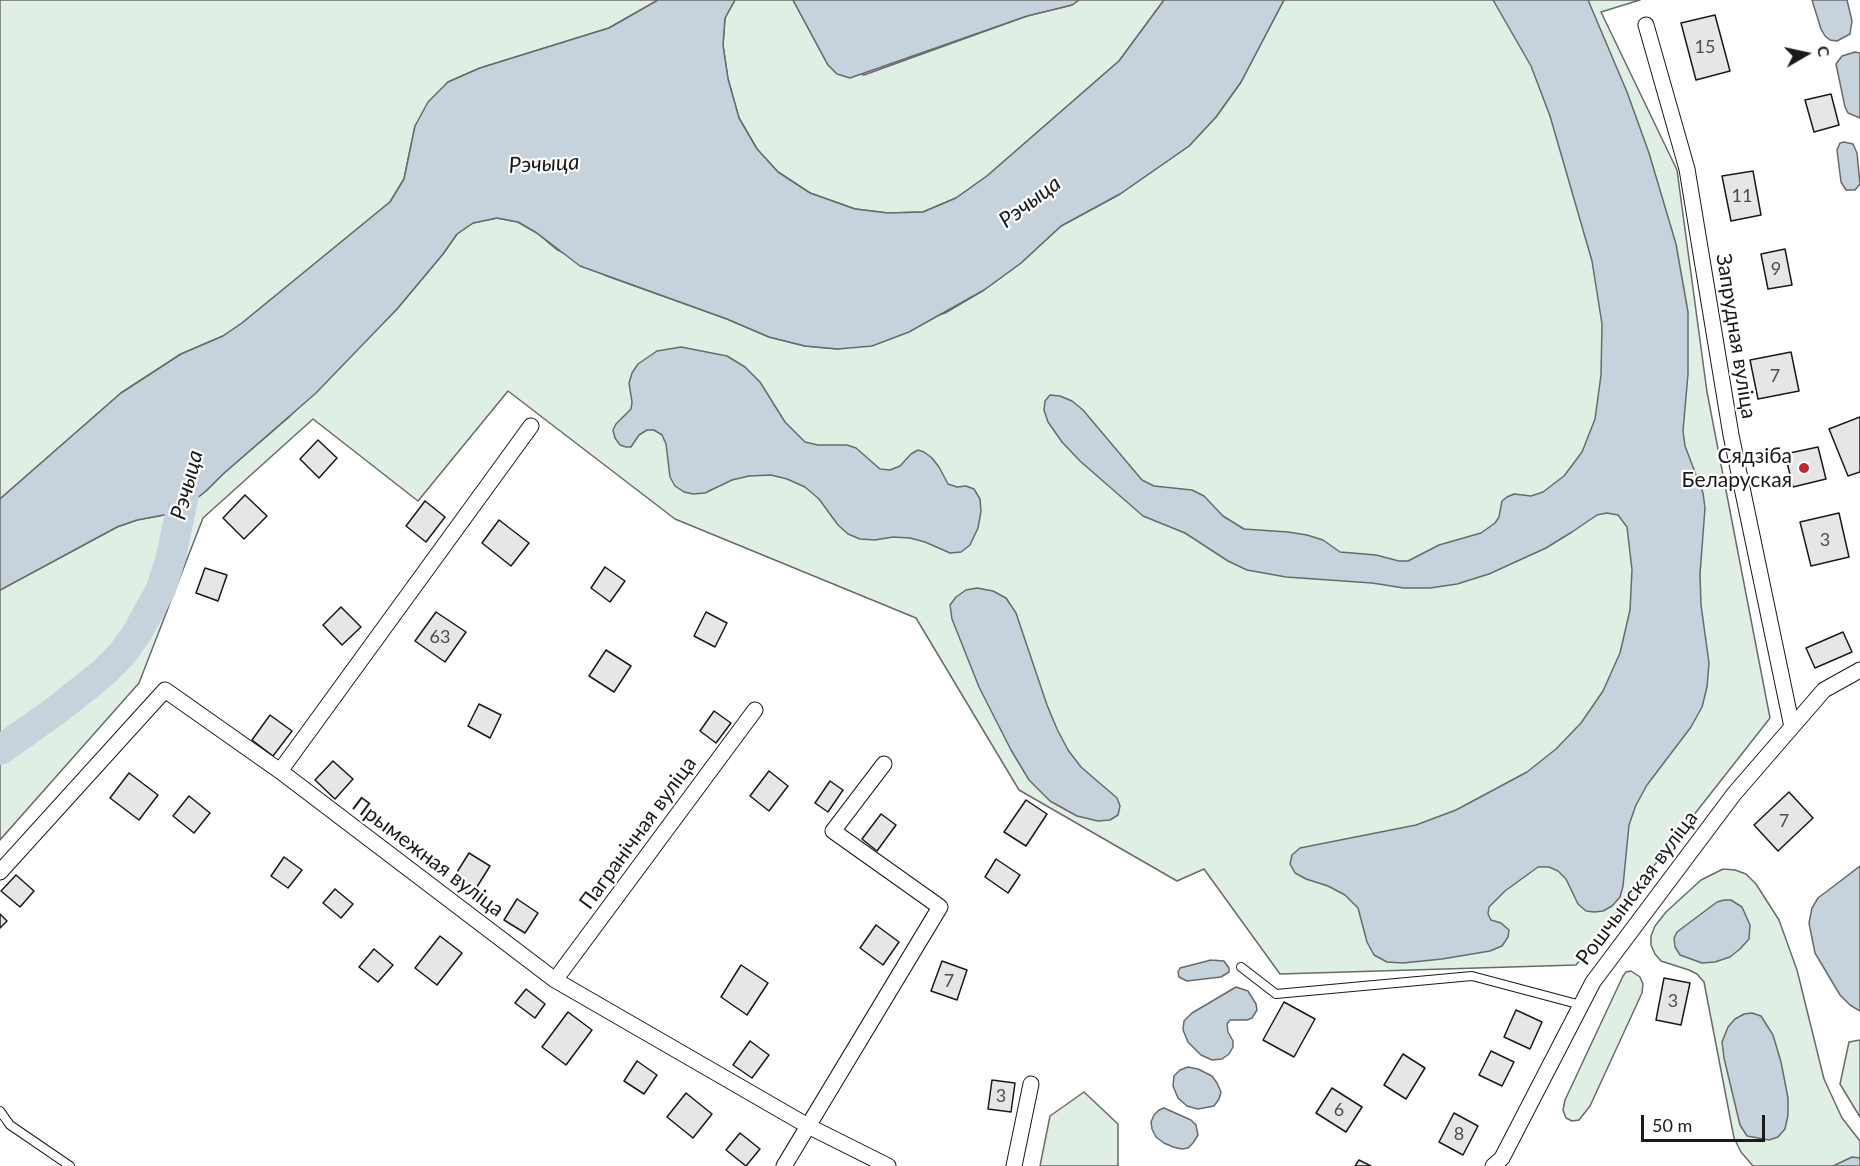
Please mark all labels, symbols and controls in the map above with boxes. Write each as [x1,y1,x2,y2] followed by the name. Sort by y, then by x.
[1776,24,1836,84] north arrow
[1695,36,1715,58] house number: 15
[1814,44,1834,58] text: С
[508,149,580,179] water label: Рэчыца
[994,170,1066,234] water label: Рэчыца
[1732,185,1752,207] house number: 11
[1710,252,1762,420] street label: Запрудная вуліца
[1771,258,1781,280] house number: 9
[1770,365,1780,387] house number: 7
[1682,443,1792,493] place label: Сядзіба Беларуская
[165,447,209,523] water label: Рэчыца
[1797,461,1811,475] marker: Сядзіба Беларуская
[1820,529,1830,551] house number: 3
[430,626,450,648] house number: 63
[574,752,702,914] street label: Пагранічная вуліца
[347,792,509,922] street label: Прымежная вуліца
[1571,806,1703,970] street label: Рошчынская вуліца
[1779,810,1789,832] house number: 7
[944,970,954,992] house number: 7
[1668,990,1678,1012] house number: 3
[996,1085,1006,1107] house number: 3
[1334,1099,1344,1121] house number: 6
[1644,1103,1768,1141] scale bar
[1652,1114,1692,1136] text: 50 m
[1454,1123,1464,1145] house number: 8

